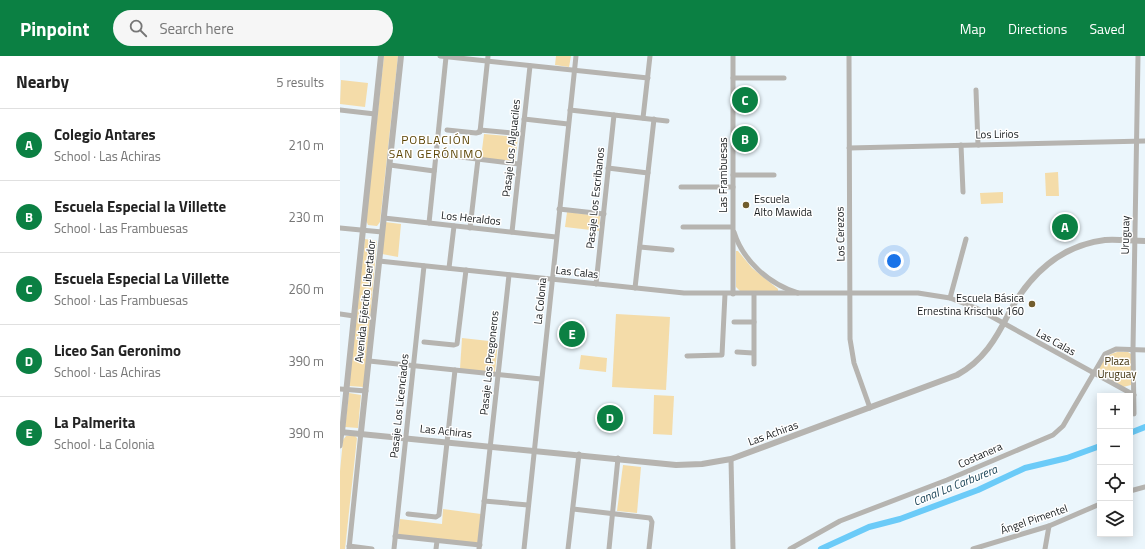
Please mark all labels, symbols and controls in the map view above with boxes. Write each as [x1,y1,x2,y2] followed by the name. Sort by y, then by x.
[113,10,393,46] search box
[20,14,89,43] text: Pinpoint
[127,17,149,39] icon: search
[159,17,234,40] text: Search here
[960,18,986,39] text: Map
[1008,18,1067,39] text: Directions
[1089,18,1125,39] text: Saved
[16,69,69,95] text: Nearby
[276,72,324,92] text: 5 results
[732,85,758,115] pin: C
[498,98,524,198] street label: Pasaje Los Alguaciles
[54,123,156,146] text: Colegio Antares
[732,124,758,154] pin: B
[975,126,1019,142] street label: Los Lirios
[389,130,483,163] district label: POBLACIÓN SAN GERÓNIMO
[25,135,33,155] text: A
[288,135,324,155] text: 210 m
[715,137,731,213] street label: Las Frambuesas
[54,146,161,166] text: School · Las Achiras
[582,146,608,250] street label: Pasaje Los Escribanos
[754,191,813,220] place label: Escuela Alto Mawida
[54,195,226,218] text: Escuela Especial la Villette
[741,200,751,210] marker: Escuela Alto Mawida
[832,206,848,262] street label: Los Cerezos
[25,207,33,227] text: B
[288,207,324,227] text: 230 m
[440,207,502,229] street label: Los Heraldos
[1052,212,1078,242] pin: A
[1117,215,1133,255] street label: Uruguay
[54,218,188,238] text: School · Las Frambuesas
[351,238,379,363] street label: Avenida Ejército Libertador
[884,251,904,271] your location
[555,262,599,282] street label: Las Calas
[54,267,229,290] text: Escuela Especial La Villette
[530,276,550,325] street label: La Colonia
[25,279,33,299] text: C
[288,279,324,299] text: 260 m
[54,290,188,310] text: School · Las Frambuesas
[917,290,1024,319] place label: Escuela Básica Ernestina Krischuk 160
[1027,299,1037,309] marker: Escuela Básica Ernestina Krischuk 160
[476,310,502,416] street label: Pasaje Los Pregoneros
[559,319,585,349] pin: E
[1033,325,1079,359] street label: Las Calas
[54,339,181,362] text: Liceo San Geronimo
[25,351,33,371] text: D
[288,351,324,371] text: 390 m
[386,353,412,459] street label: Pasaje Los Licenciados
[1098,353,1137,382] park label: Plaza Uruguay
[54,362,161,382] text: School · Las Achiras
[1097,393,1133,537] map controls
[1097,393,1133,429] button: +
[597,403,623,433] pin: D
[54,411,135,434] text: La Palmerita
[746,417,800,449] street label: Las Achiras
[419,420,473,442] street label: Las Achiras
[25,423,33,443] text: E
[288,423,324,443] text: 390 m
[1097,429,1133,465] button: −
[54,434,155,454] text: School · La Colonia
[955,438,1005,472] street label: Costanera
[910,459,1001,511] water label: Canal La Carburera
[1097,465,1133,501] button: locate
[998,500,1070,538] street label: Ángel Pimentel
[1097,501,1133,537] button: layers

